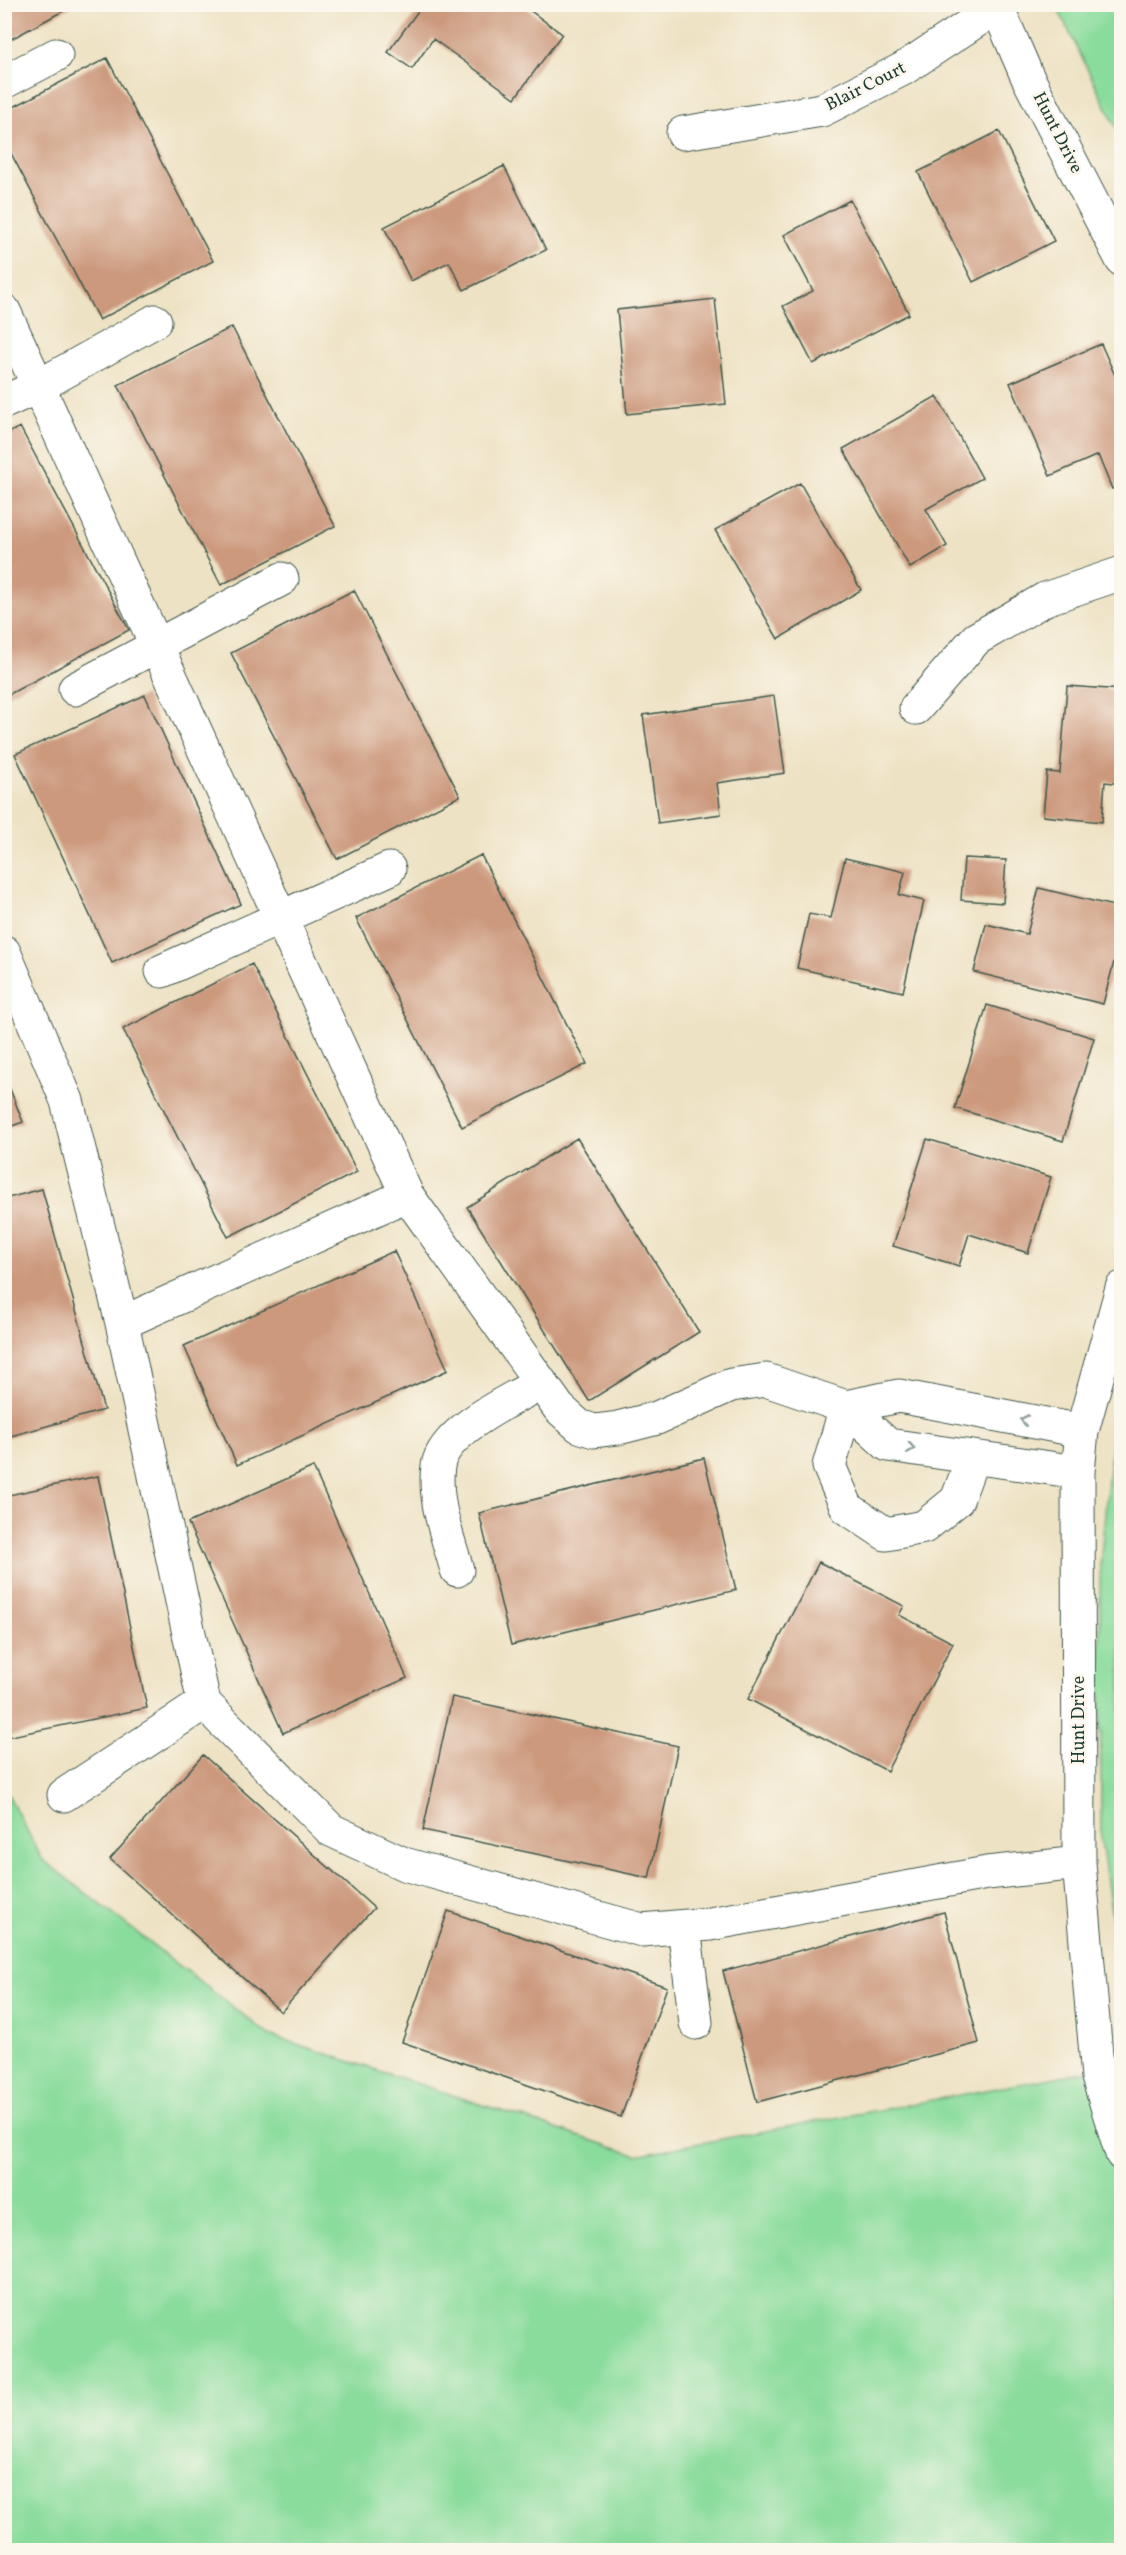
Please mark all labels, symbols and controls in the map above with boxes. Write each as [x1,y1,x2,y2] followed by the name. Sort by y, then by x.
[821,56,911,118] street label: Blair Court
[1026,88,1088,178] street label: Hunt Drive
[1019,1414,1029,1427] one-way arrow
[906,1441,915,1454] one-way arrow
[1067,1676,1092,1764] street label: Hunt Drive

